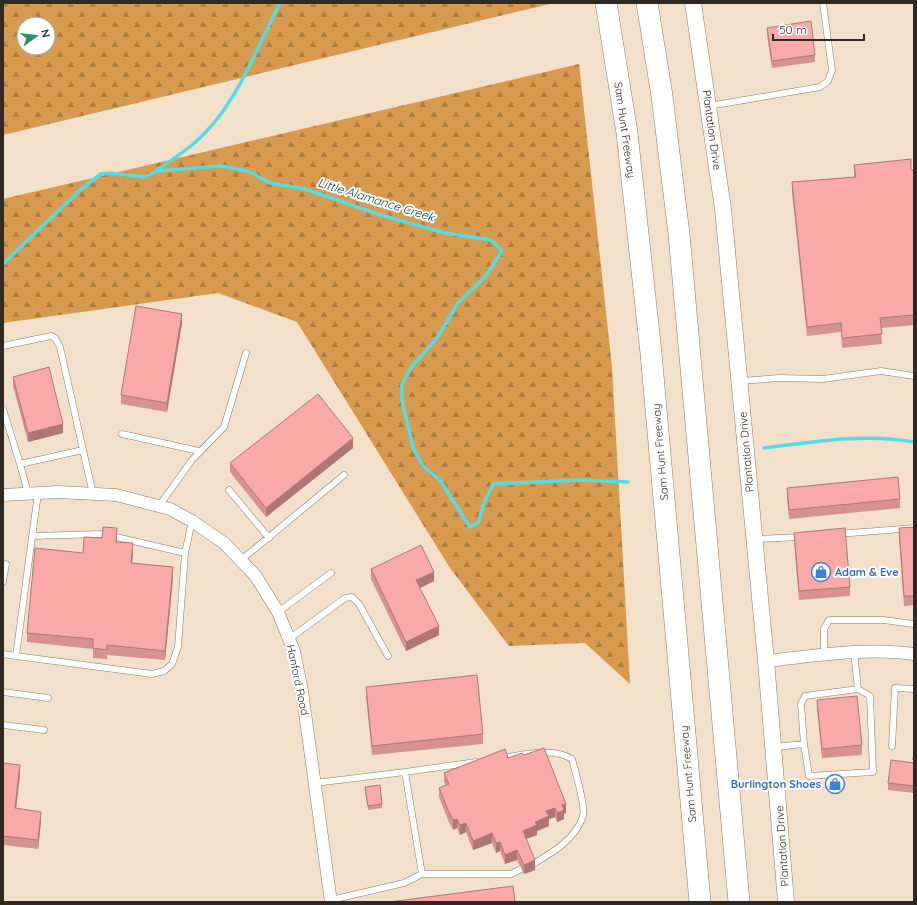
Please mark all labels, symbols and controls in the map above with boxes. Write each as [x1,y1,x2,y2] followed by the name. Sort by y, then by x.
[16,16,56,56] north arrow
[773,16,864,42] scale bar
[779,22,807,37] text: 50 m
[38,28,53,39] text: N
[611,81,639,179] street label: Sam Hunt Freeway
[699,89,725,171] street label: Plantation Drive
[316,175,438,225] water label: Little Alamance Creek
[649,403,671,501] street label: Sam Hunt Freeway
[735,411,757,493] street label: Plantation Drive
[810,561,832,583] shop icon: Adam & Eve
[835,565,899,579] place label: Adam & Eve
[284,643,312,717] street label: Hanford Road
[677,725,699,823] street label: Sam Hunt Freeway
[824,773,846,795] shop icon: Burlington Shoes
[731,777,821,791] place label: Burlington Shoes
[772,805,792,887] street label: Plantation Drive

